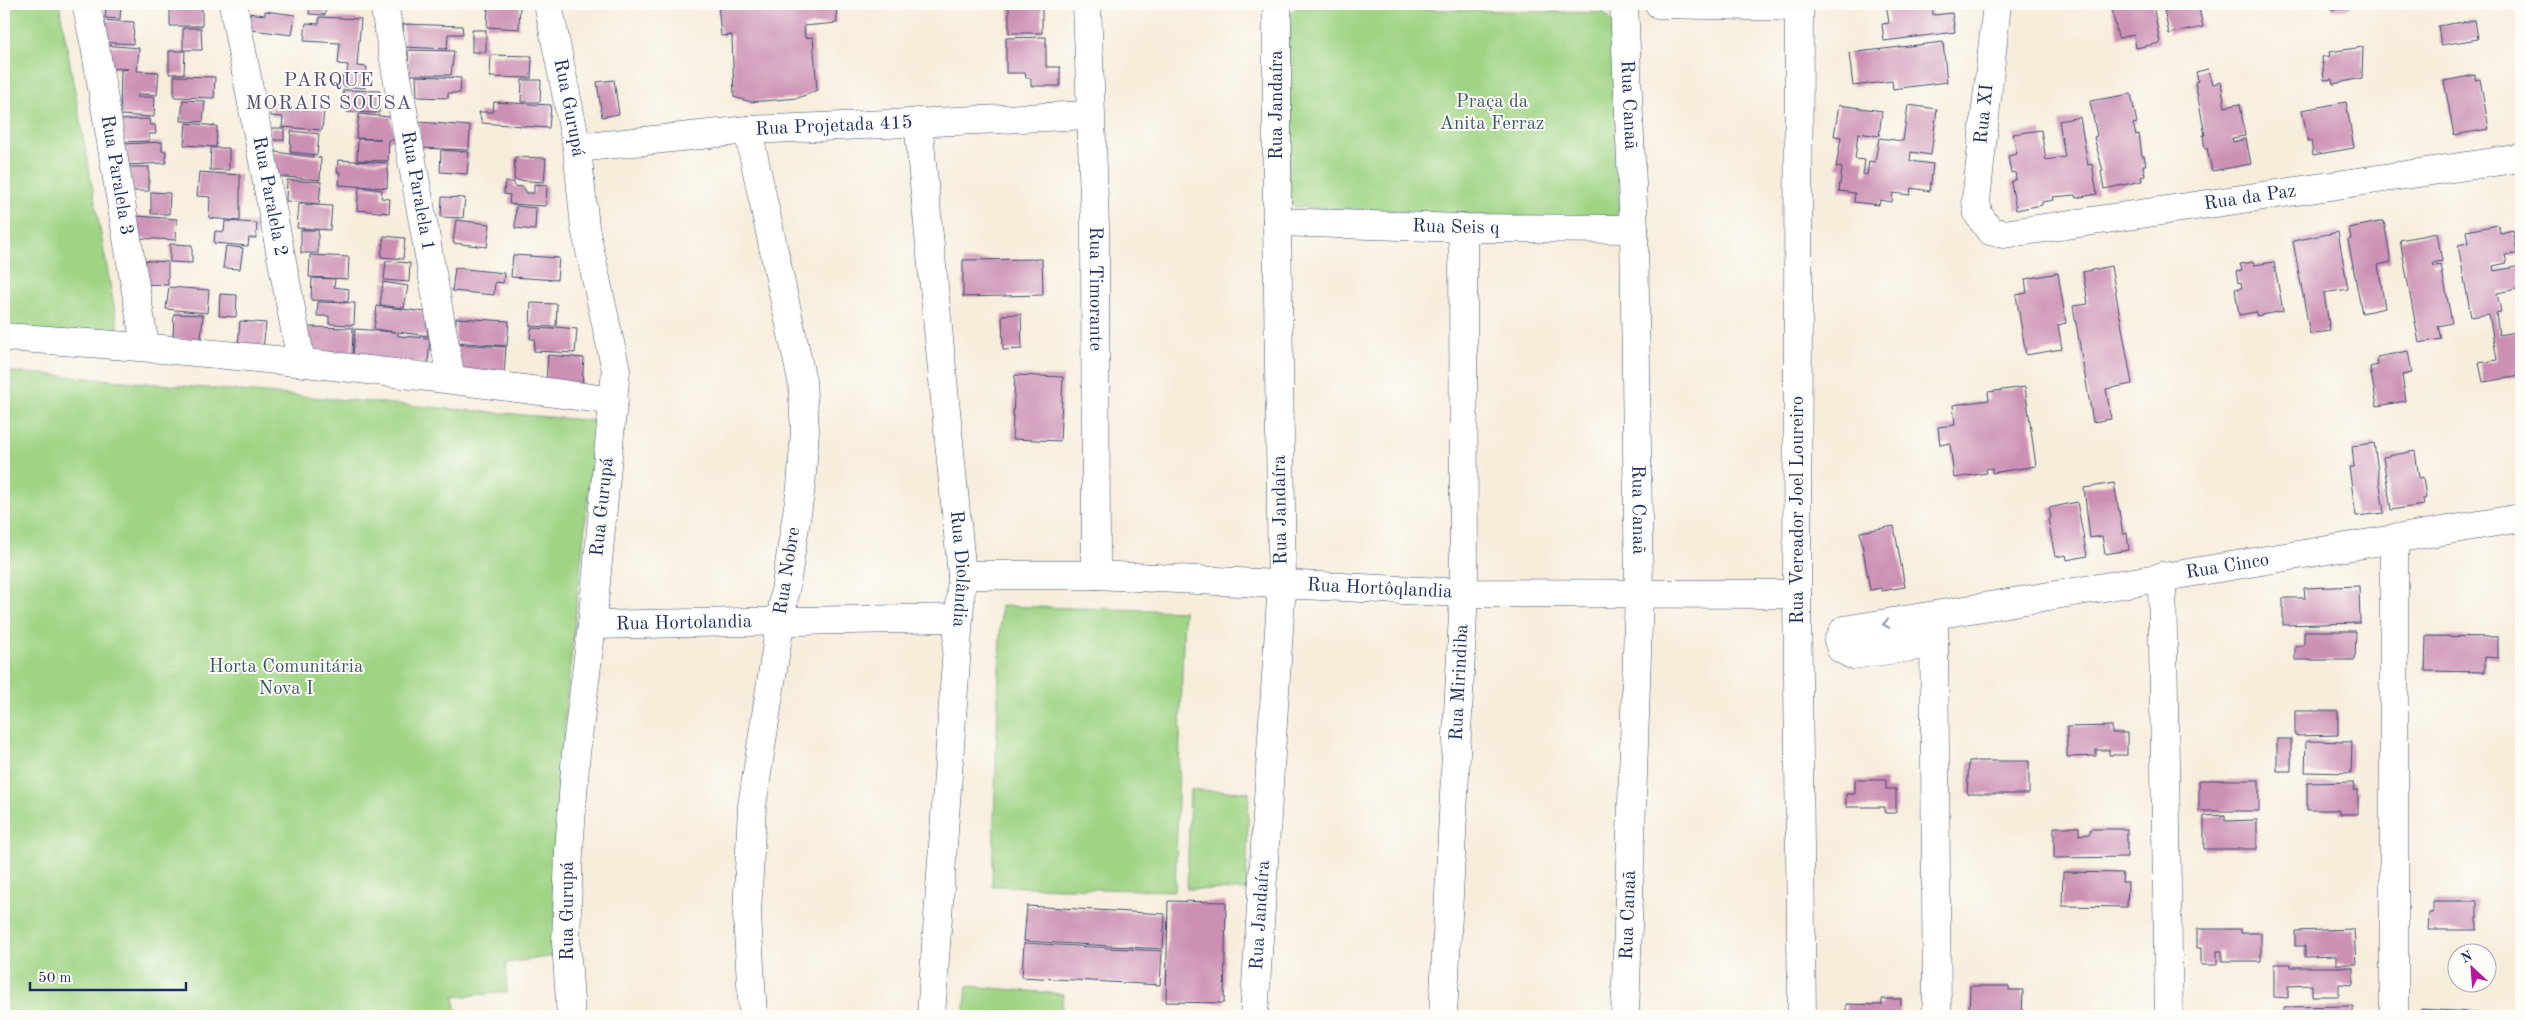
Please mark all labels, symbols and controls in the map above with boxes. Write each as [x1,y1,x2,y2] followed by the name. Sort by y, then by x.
[1268,49,1287,160] street label: Rua Jandaíra
[550,57,587,158] street label: Rua Gurupá
[1617,60,1640,151] street label: Rua Canaã
[246,71,412,114] district label: PARQUE MORAIS SOUSA
[1972,83,1998,145] street label: Rua XI
[1440,93,1544,134] park label: Praça da Anita Ferraz
[755,113,913,139] street label: Rua Projetada 415
[97,114,136,237] street label: Rua Paralela 3
[397,129,437,253] street label: Rua Paralela 1
[249,135,290,258] street label: Rua Paralela 2
[2203,182,2297,214] street label: Rua da Paz
[1412,217,1500,238] street label: Rua Seis q
[1085,227,1105,351] street label: Rua Timorante
[1789,396,1808,624] street label: Rua Vereador Joel Loureiro
[1271,454,1291,565] street label: Rua Jandaíra
[588,456,618,557] street label: Rua Gurupá
[1628,465,1648,555] street label: Rua Canaã
[946,510,972,629] street label: Rua Diolândia
[772,526,804,616] street label: Rua Nobre
[2184,550,2271,583] street label: Rua Cinco
[1306,576,1453,602] street label: Rua Hortôqlandia
[616,612,753,634] street label: Rua Hortolandia
[1882,618,1890,629] one-way arrow
[1447,623,1472,741] street label: Rua Mirindiba
[209,658,364,699] park label: Horta Comunitária Nova I
[1247,859,1274,971] street label: Rua Jandaíra
[559,861,578,961] street label: Rua Gurupá
[1618,869,1640,960] street label: Rua Canaã
[2448,942,2498,992] north arrow
[2459,948,2475,966] text: N
[30,960,186,992] scale bar
[38,971,72,986] text: 50 m

